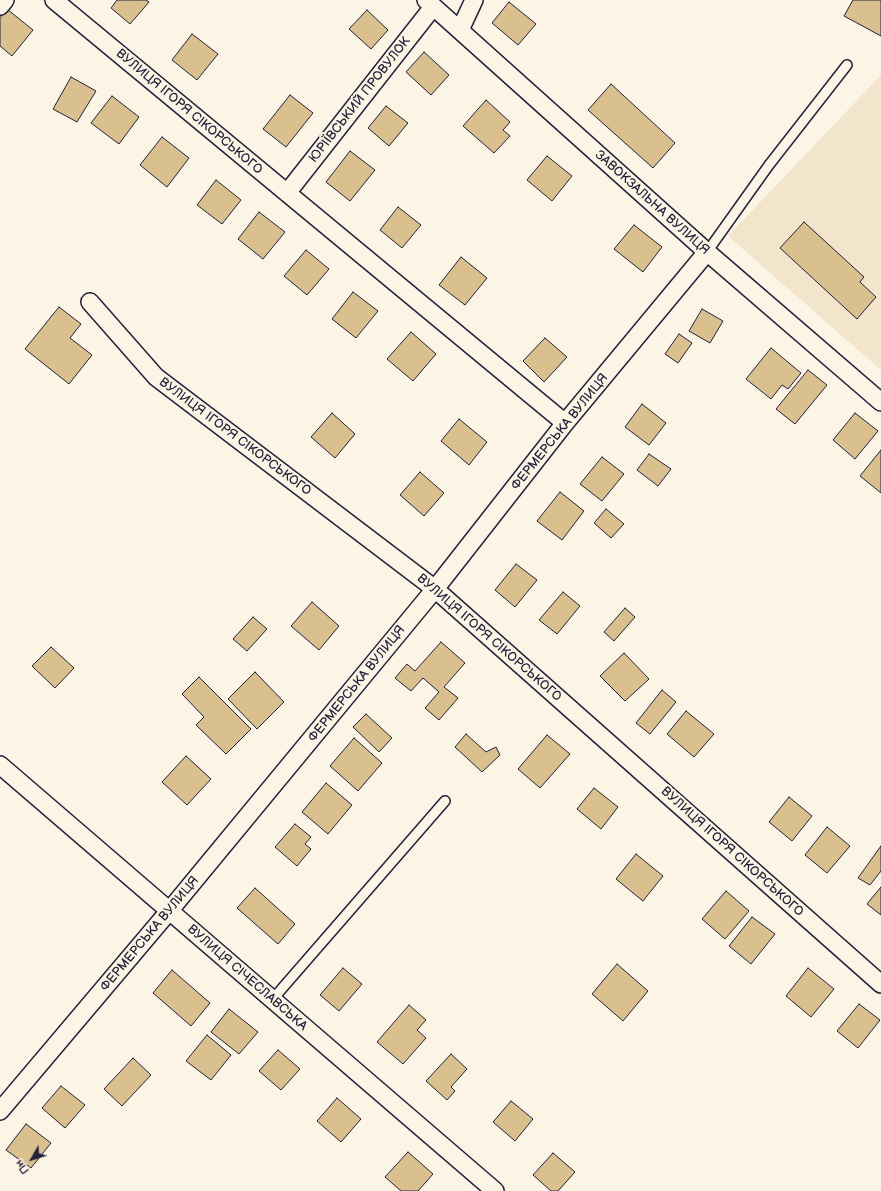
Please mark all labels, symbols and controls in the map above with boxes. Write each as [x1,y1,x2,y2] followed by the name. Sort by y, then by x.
[306,34,414,166] street label: ЮРІЇВСЬКИЙ ПРОВУЛОК
[113,46,265,178] street label: ВУЛИЦЯ ІГОРЯ СІКОРСЬКОГО
[592,147,712,259] street label: ЗАВОКЗАЛЬНА ВУЛИЦЯ
[508,371,612,493] street label: ФЕРМЕРСЬКА ВУЛИЦЯ
[156,375,314,499] street label: ВУЛИЦЯ ІГОРЯ СІКОРСЬКОГО
[414,571,564,705] street label: ВУЛИЦЯ ІГОРЯ СІКОРСЬКОГО
[305,623,409,745] street label: ФЕРМЕРСЬКА ВУЛИЦЯ
[657,784,807,920] street label: ВУЛИЦЯ ІГОРЯ СІКОРСЬКОГО
[97,873,203,995] street label: ФЕРМЕРСЬКА ВУЛИЦЯ
[184,922,310,1034] street label: ВУЛИЦЯ СІЧЕСЛАВСЬКА
[12,1139,52,1179] north arrow
[13,1157,32,1177] text: Пн

